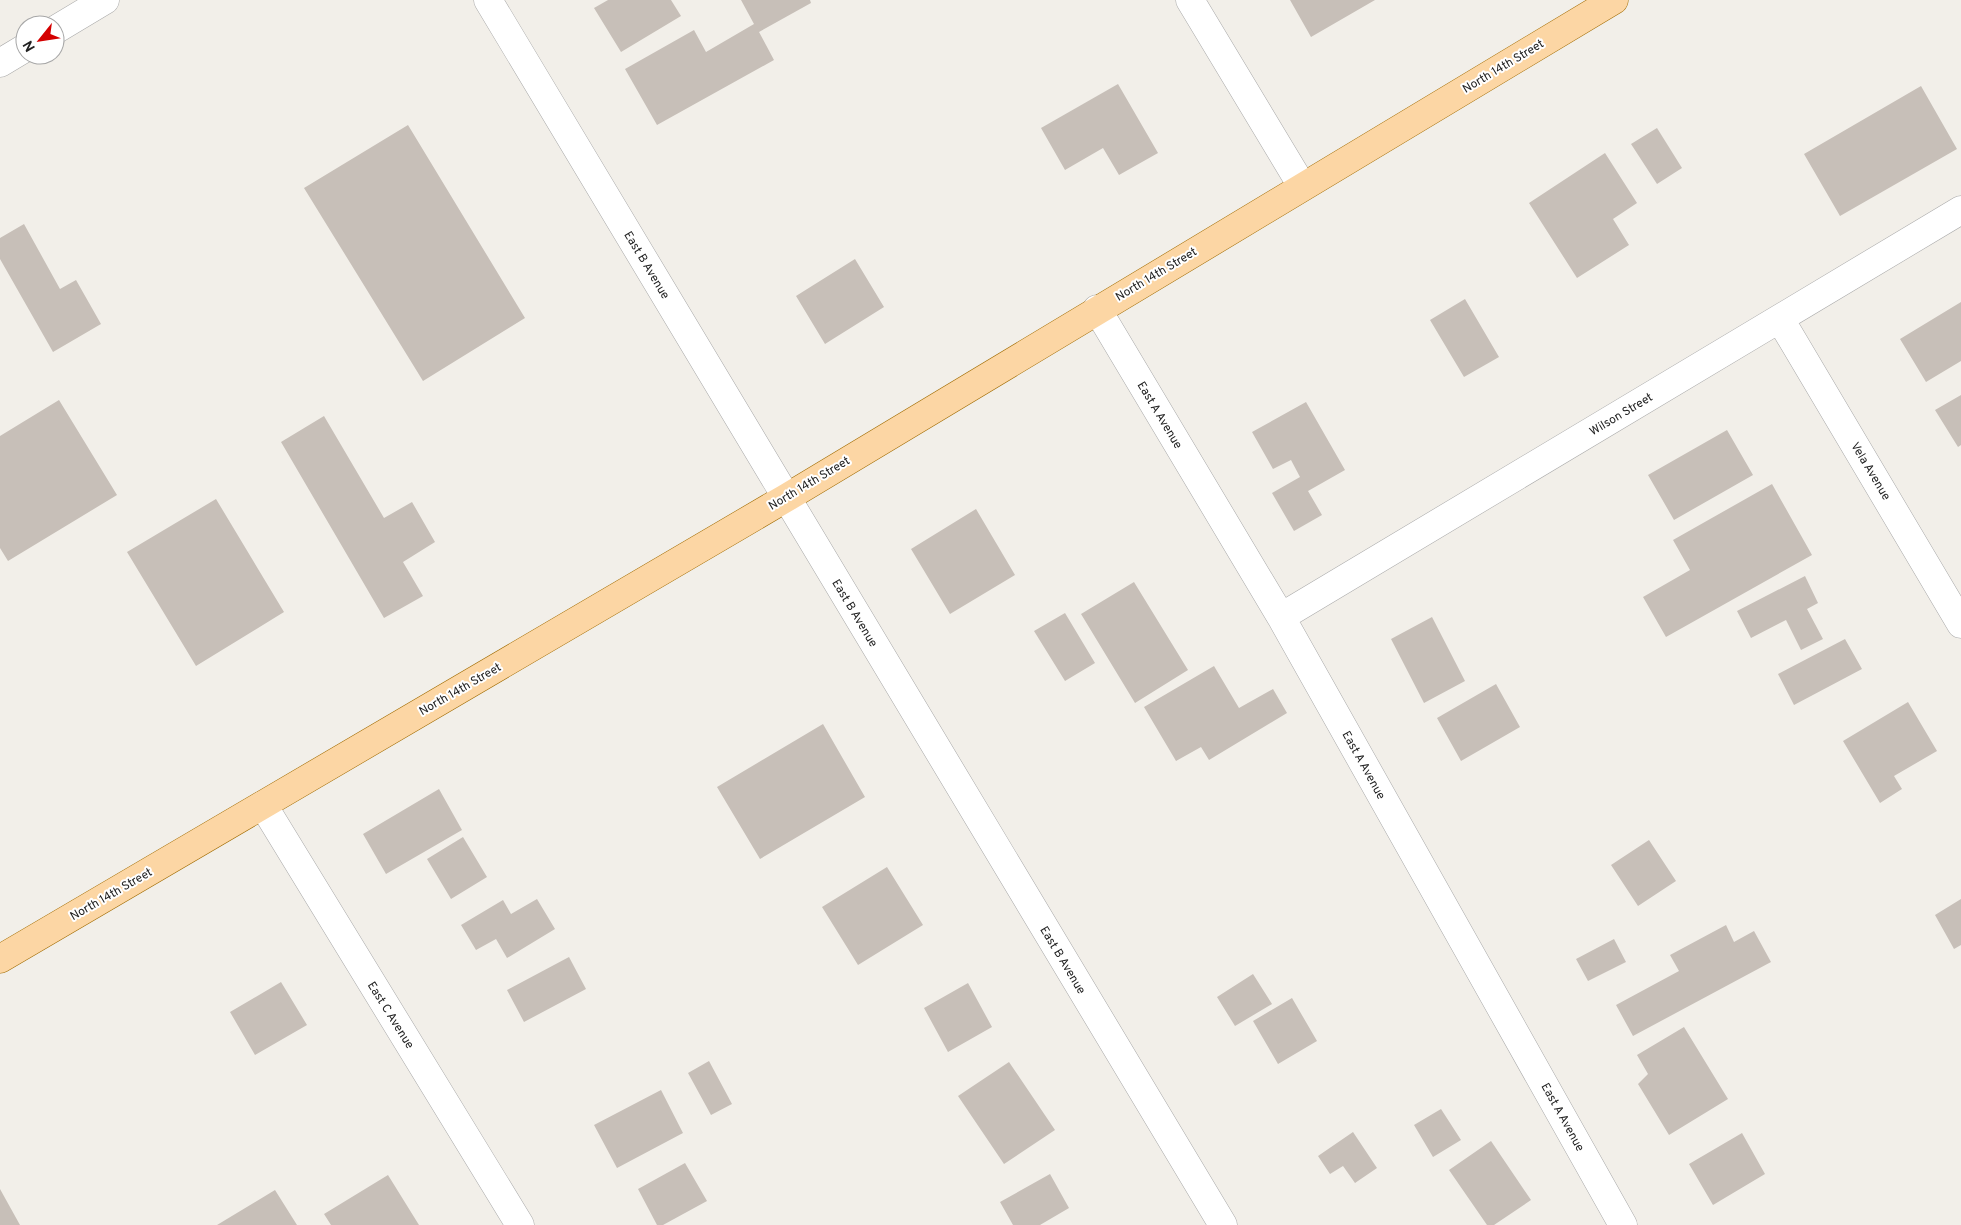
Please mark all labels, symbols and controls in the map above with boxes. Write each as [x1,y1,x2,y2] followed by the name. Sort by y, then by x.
[15,15,65,65] north arrow
[1460,36,1547,98] street label: North 14th Street
[20,37,40,54] text: N
[620,229,673,302] street label: East B Avenue
[1113,244,1200,306] street label: North 14th Street
[1133,379,1186,452] street label: East A Avenue
[1587,390,1656,440] street label: Wilson Street
[1847,440,1894,504] street label: Vela Avenue
[766,453,853,515] street label: North 14th Street
[828,577,881,650] street label: East B Avenue
[416,660,505,720] street label: North 14th Street
[1338,728,1389,803] street label: East A Avenue
[67,865,156,925] street label: North 14th Street
[1036,924,1089,997] street label: East B Avenue
[363,979,417,1052] street label: East C Avenue
[1537,1080,1588,1155] street label: East A Avenue

